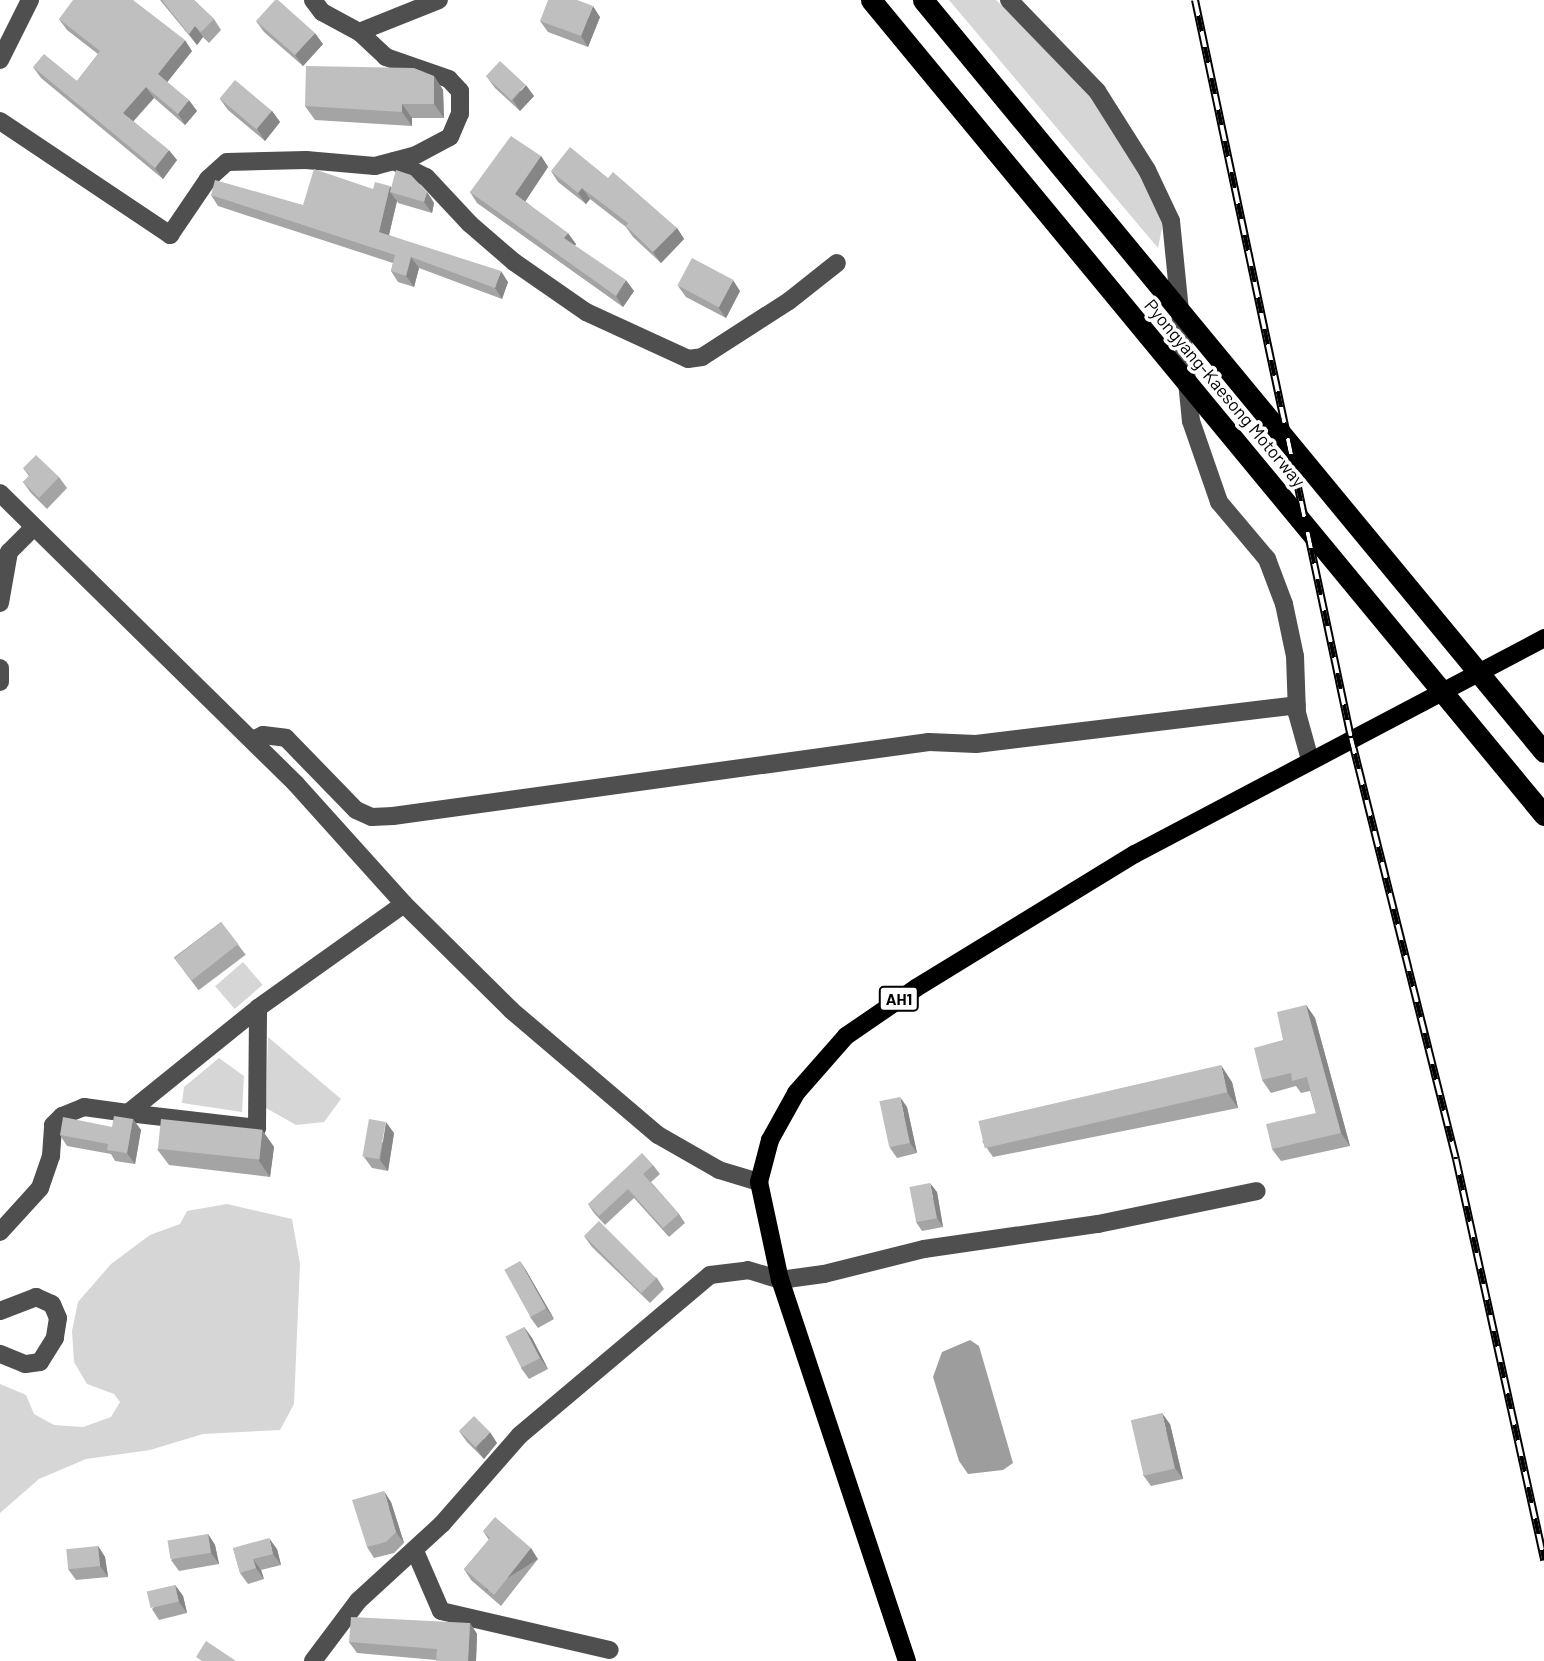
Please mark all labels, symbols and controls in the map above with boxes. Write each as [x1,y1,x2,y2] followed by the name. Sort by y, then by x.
[1140,295,1310,491] street label: Pyongyang-Kaesong Motorway
[878,987,920,1012] road number: AH1

